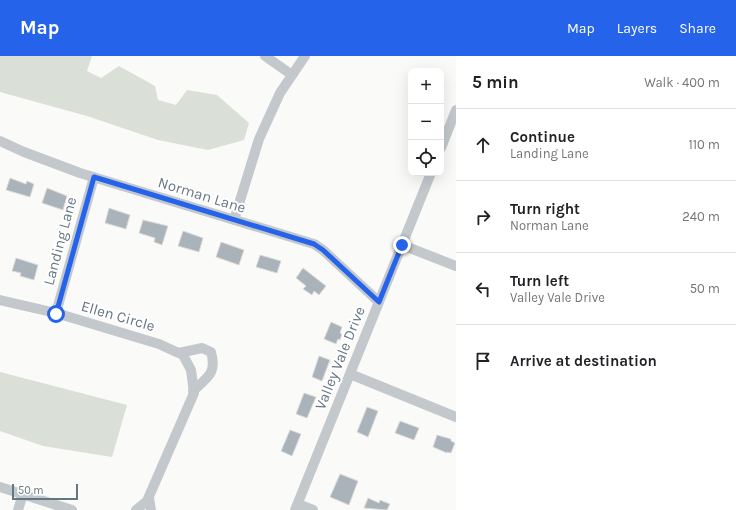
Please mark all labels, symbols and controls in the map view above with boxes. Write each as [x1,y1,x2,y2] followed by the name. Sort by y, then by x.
[20,17,59,39] text: Map
[567,20,595,37] text: Map
[617,20,657,37] text: Layers
[679,20,716,37] text: Share
[408,68,444,176] map controls
[408,68,444,104] button: +
[472,72,519,92] text: 5 min
[644,75,720,90] text: Walk · 400 m
[408,104,444,140] button: −
[510,128,575,146] text: Continue
[472,134,494,156] icon: ahead
[688,137,720,152] text: 110 m
[408,140,444,176] button: locate
[510,146,589,161] text: Landing Lane
[156,173,248,217] street label: Norman Lane
[40,195,80,287] street label: Landing Lane
[510,200,580,218] text: Turn right
[472,206,494,228] icon: right
[682,209,720,224] text: 240 m
[510,218,589,233] text: Norman Lane
[393,236,411,254] route end
[510,272,569,290] text: Turn left
[472,278,494,300] icon: left
[690,281,720,296] text: 50 m
[510,290,605,305] text: Valley Vale Drive
[79,297,157,335] street label: Ellen Circle
[311,304,369,412] street label: Valley Vale Drive
[47,305,65,323] route start
[472,350,494,372] icon: arrive
[510,352,657,370] text: Arrive at destination
[12,482,78,501] scale bar
[18,484,44,497] text: 50 m

